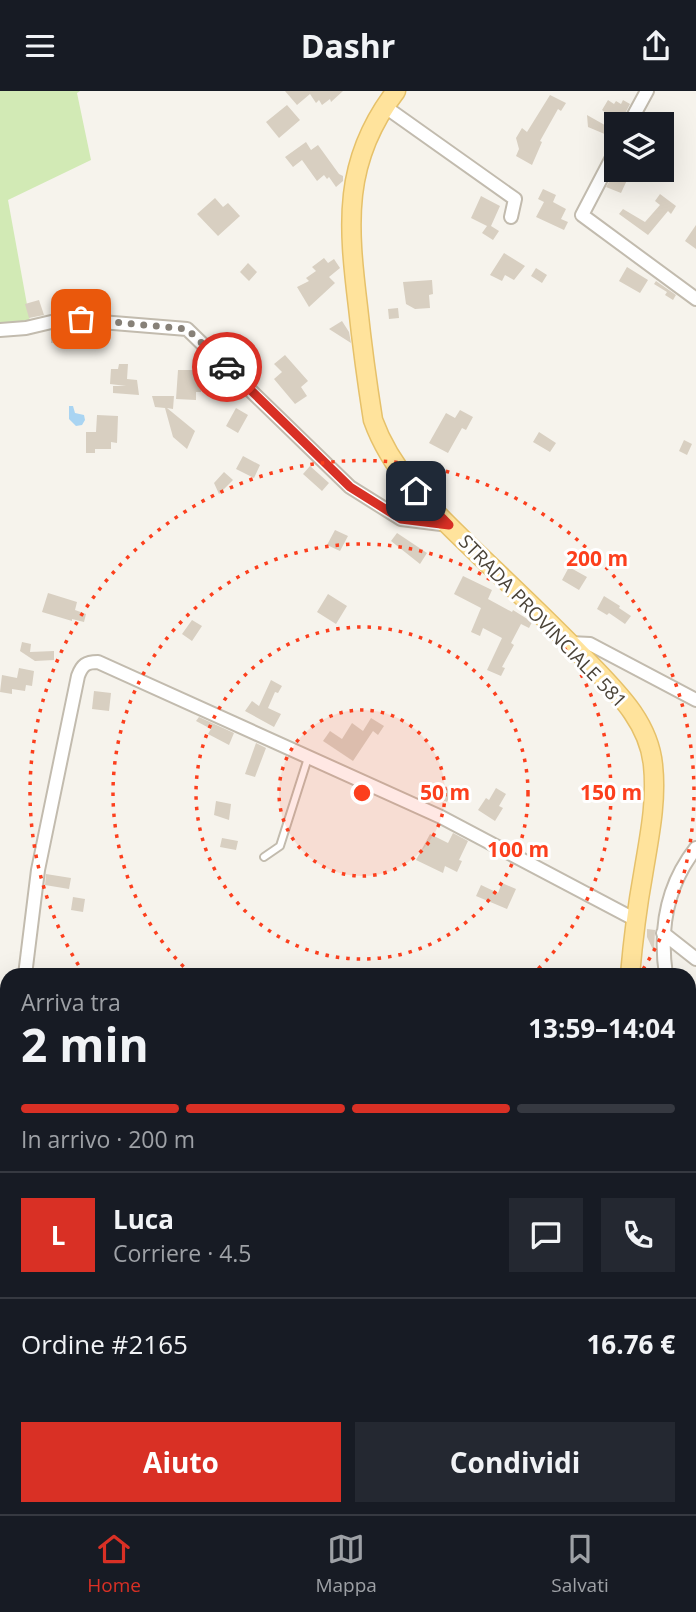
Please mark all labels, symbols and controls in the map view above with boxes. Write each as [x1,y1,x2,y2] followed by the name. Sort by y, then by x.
[301,24,395,67] text: Dashr
[21,27,59,65] icon: menu
[637,27,675,65] icon: share
[604,112,674,182] map controls
[604,112,674,182] button: layers
[51,289,111,349] pin
[62,300,100,338] icon: bag
[192,332,262,402] courier
[208,348,246,386] icon: car
[386,461,446,521] pin
[397,472,435,510] icon: home
[453,529,633,713] street label: STRADA PROVINCIALE 581
[566,544,628,572] text: 200 m
[420,778,470,806] text: 50 m
[580,778,642,806] text: 150 m
[350,781,374,805] centre of rings
[487,835,549,863] text: 100 m
[21,986,121,1018] text: Arriva tra
[528,1010,675,1046] text: 13:59–14:04
[21,1013,149,1075] text: 2 min
[21,1123,195,1155] text: In arrivo · 200 m
[509,1198,583,1272] button: chat
[601,1198,675,1272] button: phone
[113,1201,174,1237] text: Luca
[51,1217,65,1253] text: L
[113,1237,252,1269] text: Corriere · 4.5
[21,1326,188,1362] text: Ordine #2165
[587,1326,675,1362] text: 16.76 €
[21,1422,341,1502] button: Aiuto
[355,1422,675,1502] button: Condividi
[87,1530,141,1598] tab: Home
[315,1530,377,1598] tab: Mappa
[551,1530,609,1598] tab: Salvati

